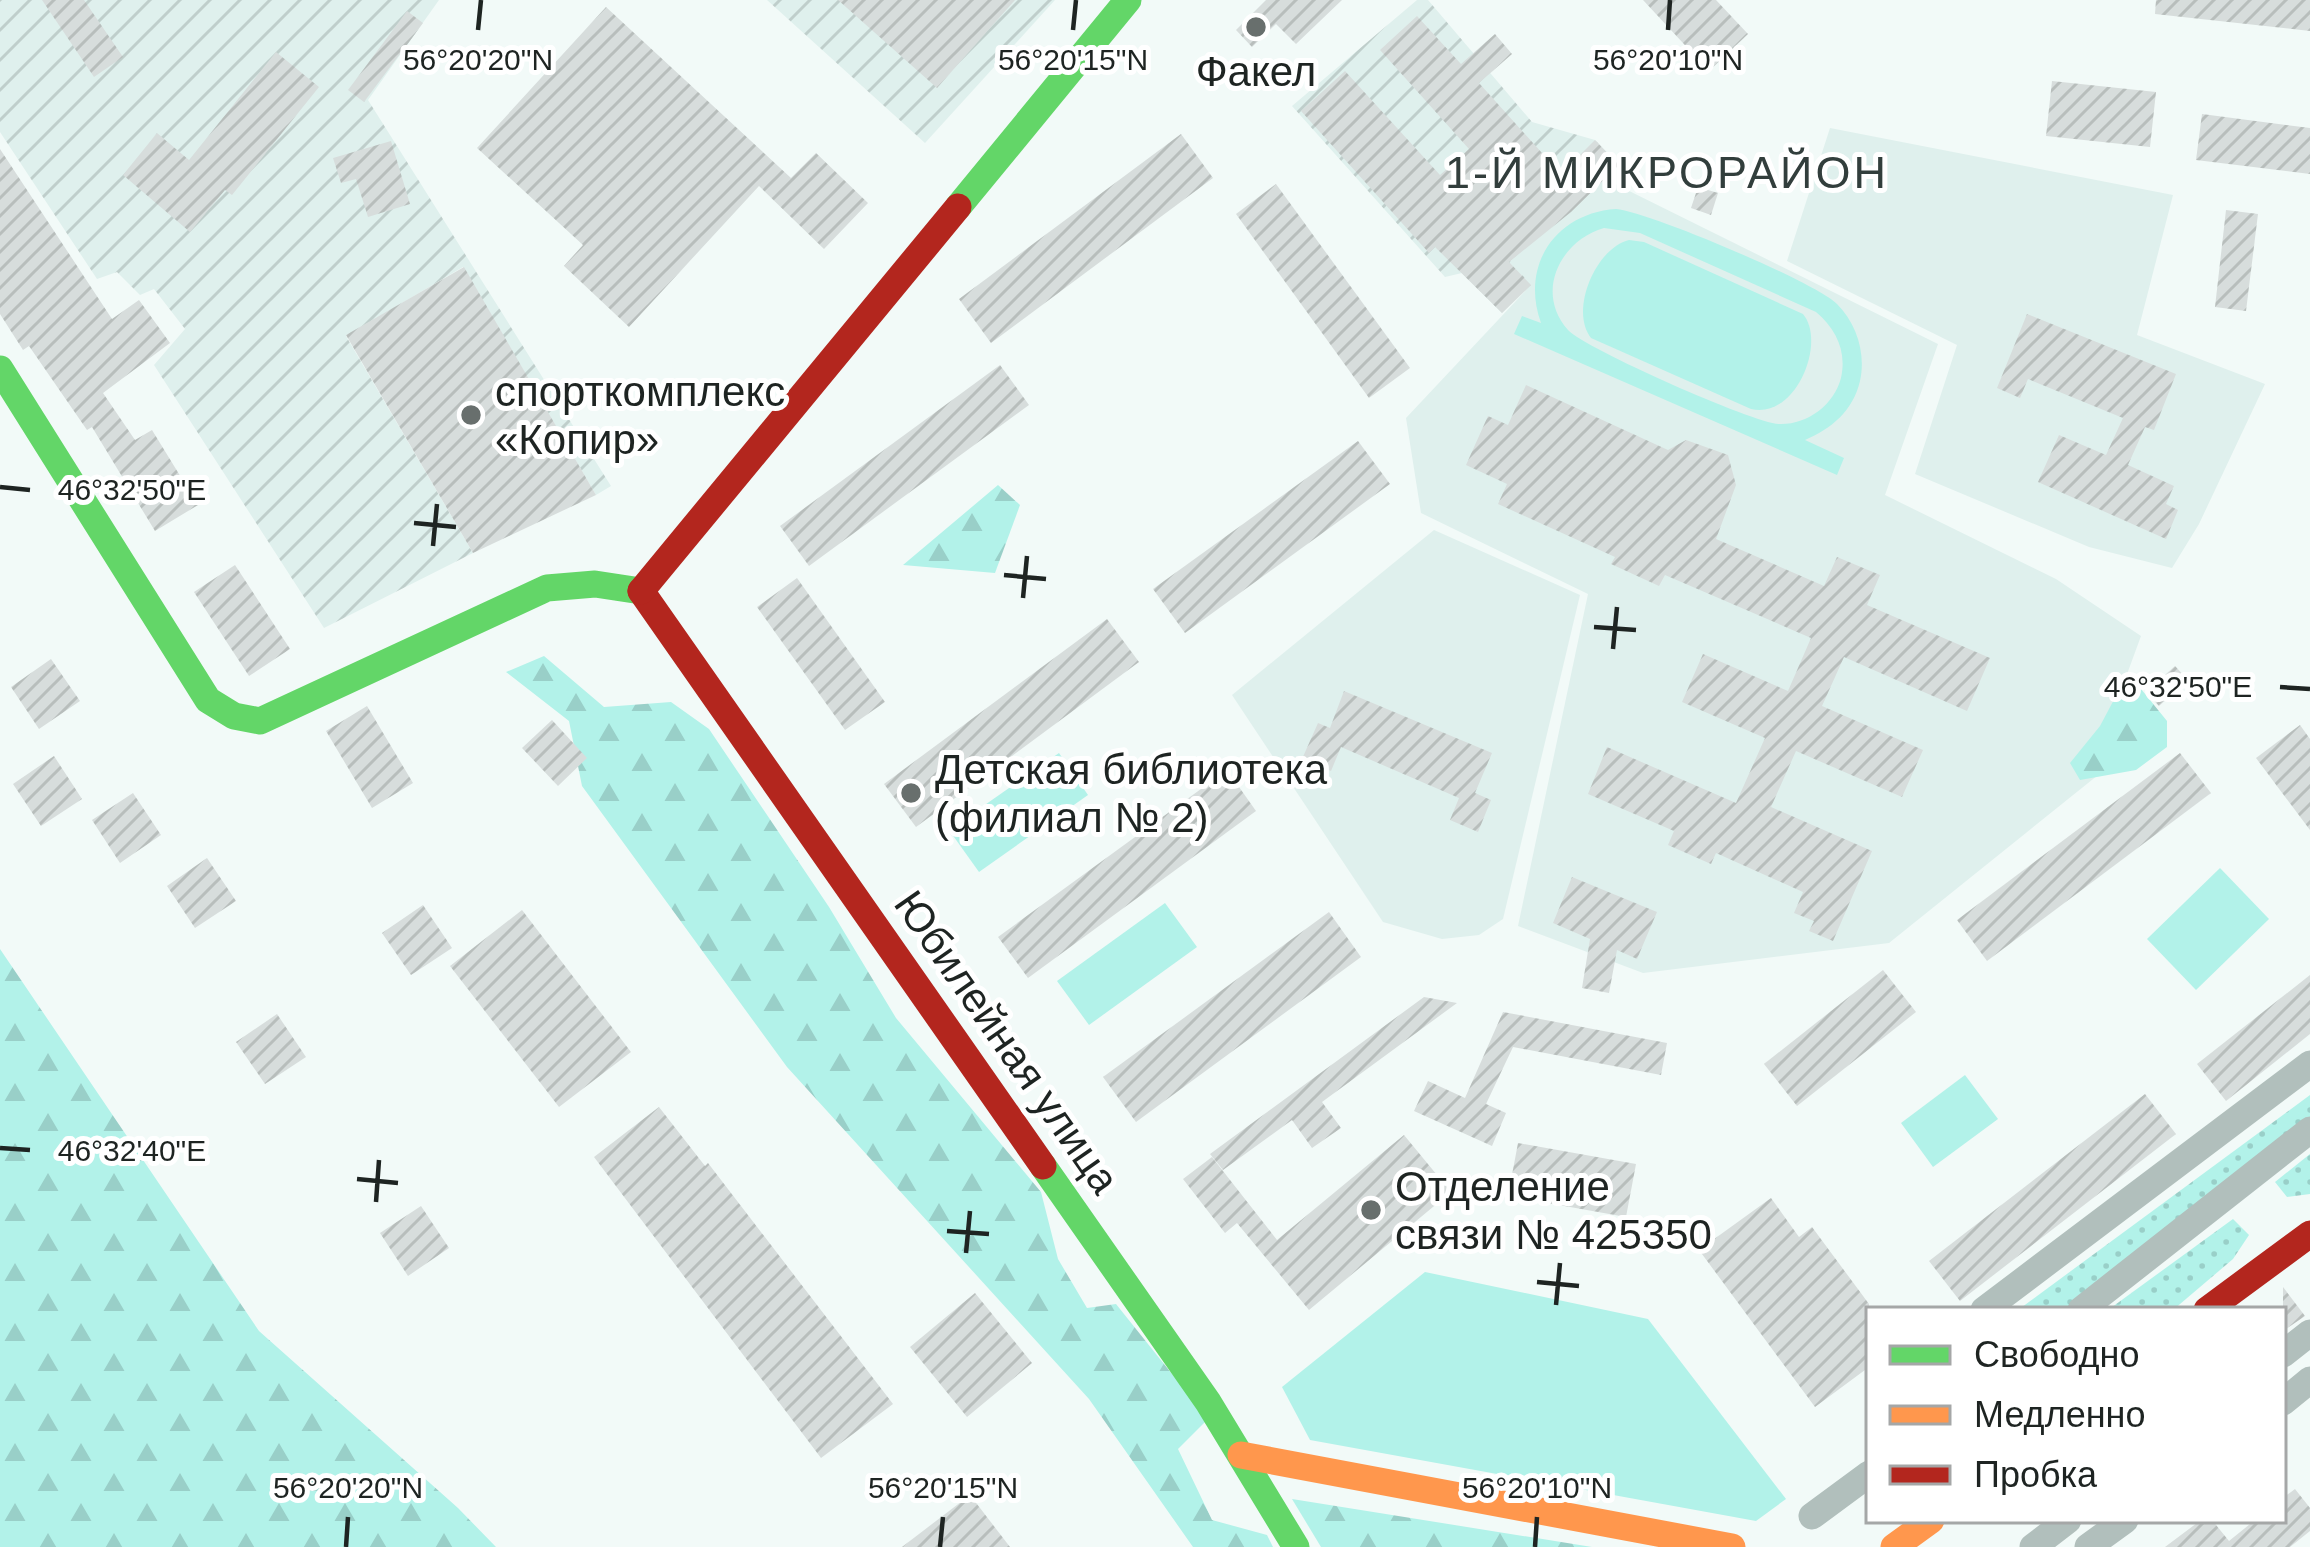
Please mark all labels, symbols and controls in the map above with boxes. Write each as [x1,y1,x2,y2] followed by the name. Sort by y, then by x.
[1243,14,1269,40] marker: Факел
[403,43,553,76] text: 56°20'20"N
[998,43,1148,76] text: 56°20'15"N
[1593,43,1743,76] text: 56°20'10"N
[1196,48,1316,95] place label: Факел
[1445,147,1889,198] district label: 1-Й МИКРОРАЙОН
[495,368,785,463] place label: спорткомплекс «Копир»
[458,402,484,428] marker: спорткомплекс «Копир»
[58,473,206,506] text: 46°32'50"E
[2104,670,2252,703] text: 46°32'50"E
[935,746,1328,841] place label: Детская библиотека (филиал № 2)
[898,780,924,806] marker: Детская библиотека (филиал № 2)
[885,882,1129,1203] street label: Юбилейная улица
[58,1134,206,1167] text: 46°32'40"E
[1395,1163,1712,1258] place label: Отделение связи № 425350
[1358,1197,1384,1223] marker: Отделение связи № 425350
[1866,1307,2286,1523] legend
[1974,1334,2140,1375] text: Свободно
[1974,1394,2145,1435] text: Медленно
[1974,1454,2098,1495] text: Пробка
[273,1471,423,1504] text: 56°20'20"N
[868,1471,1018,1504] text: 56°20'15"N
[1462,1471,1612,1504] text: 56°20'10"N

